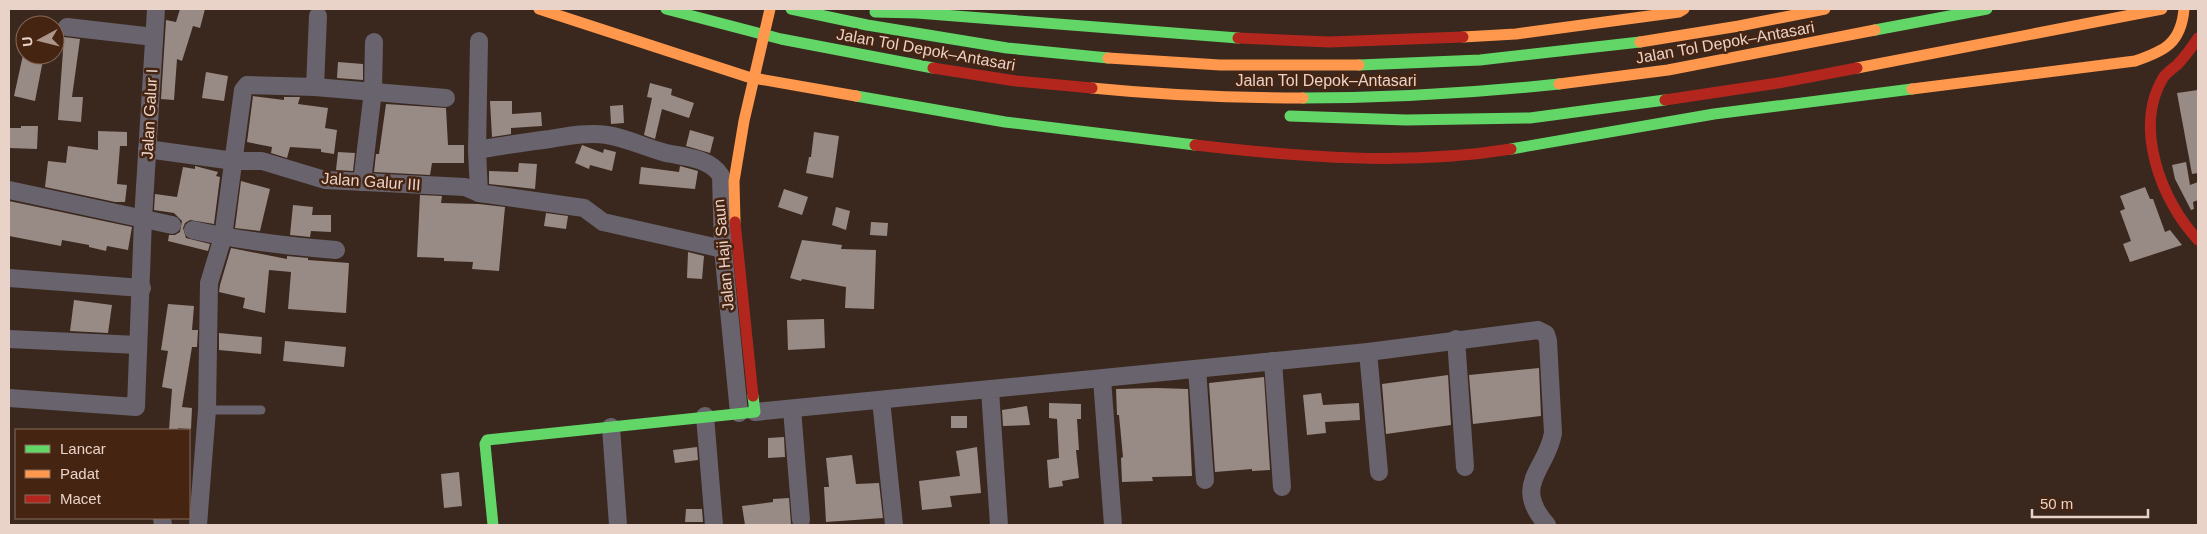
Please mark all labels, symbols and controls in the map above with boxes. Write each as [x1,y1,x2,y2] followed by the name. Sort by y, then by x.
[15,15,65,65] north arrow
[1634,18,1816,67] street label: Jalan Tol Depok–Antasari
[835,25,1017,74] street label: Jalan Tol Depok–Antasari
[19,36,36,48] text: U
[139,68,160,160] street label: Jalan Galur I
[1235,72,1417,89] street label: Jalan Tol Depok–Antasari
[321,170,421,193] street label: Jalan Galur III
[710,198,737,312] street label: Jalan Haji Saun
[15,429,190,519] legend
[60,440,106,457] text: Lancar
[60,465,100,482] text: Padat
[2032,486,2148,518] scale bar
[60,490,102,507] text: Macet
[2040,495,2073,512] text: 50 m

